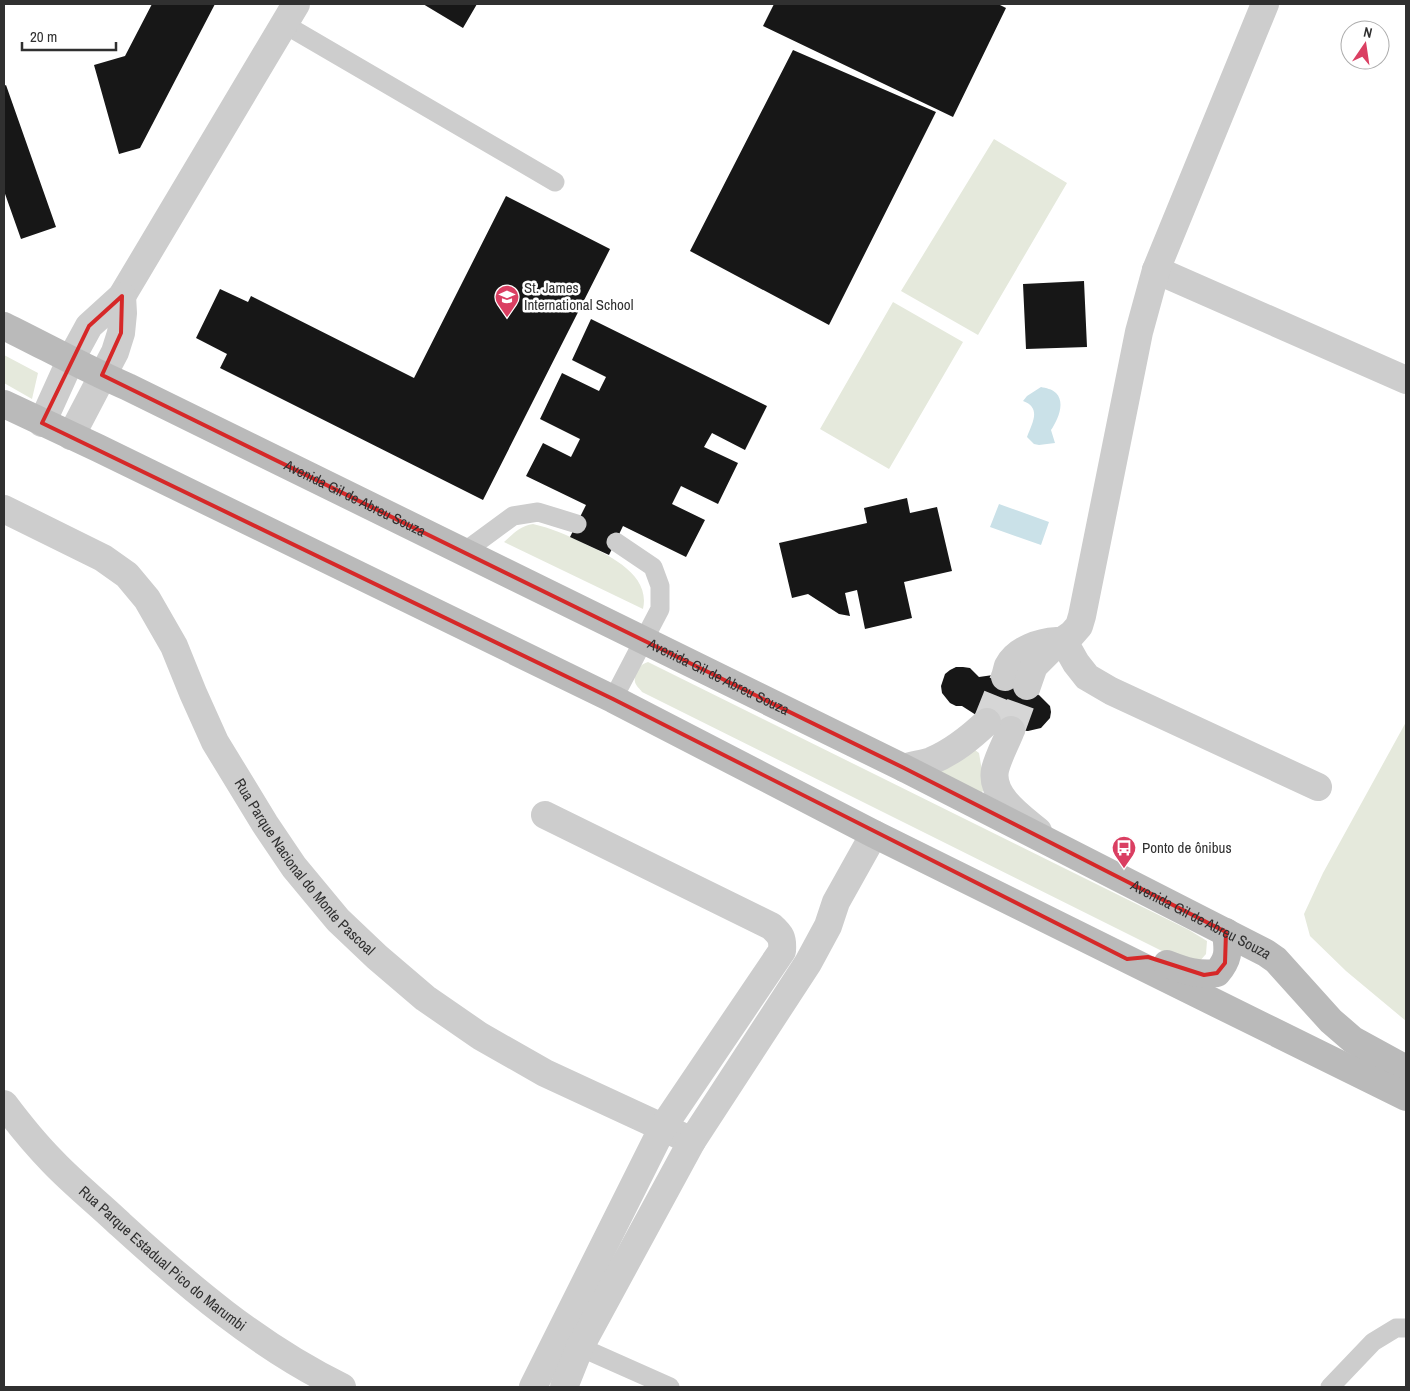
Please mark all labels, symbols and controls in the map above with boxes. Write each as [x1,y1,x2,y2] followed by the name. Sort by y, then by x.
[22,20,116,52] scale bar
[1340,20,1390,70] north arrow
[1362,23,1374,42] text: N
[30,26,57,47] text: 20 m
[524,277,633,315] place label: St. James International School
[494,284,520,318] school or university icon: St. James International School
[280,454,430,542] street label: Avenida Gil de Abreu Souza
[644,632,793,720] street label: Avenida Gil de Abreu Souza
[230,774,380,960] street label: Rua Parque Nacional do Monte Pascoal
[1111,835,1137,869] bus stop icon: Ponto de ônibus
[1142,837,1232,858] place label: Ponto de ônibus
[1126,874,1276,964] street label: Avenida Gil de Abreu Souza
[74,1181,251,1336] street label: Rua Parque Estadual Pico do Marumbi

